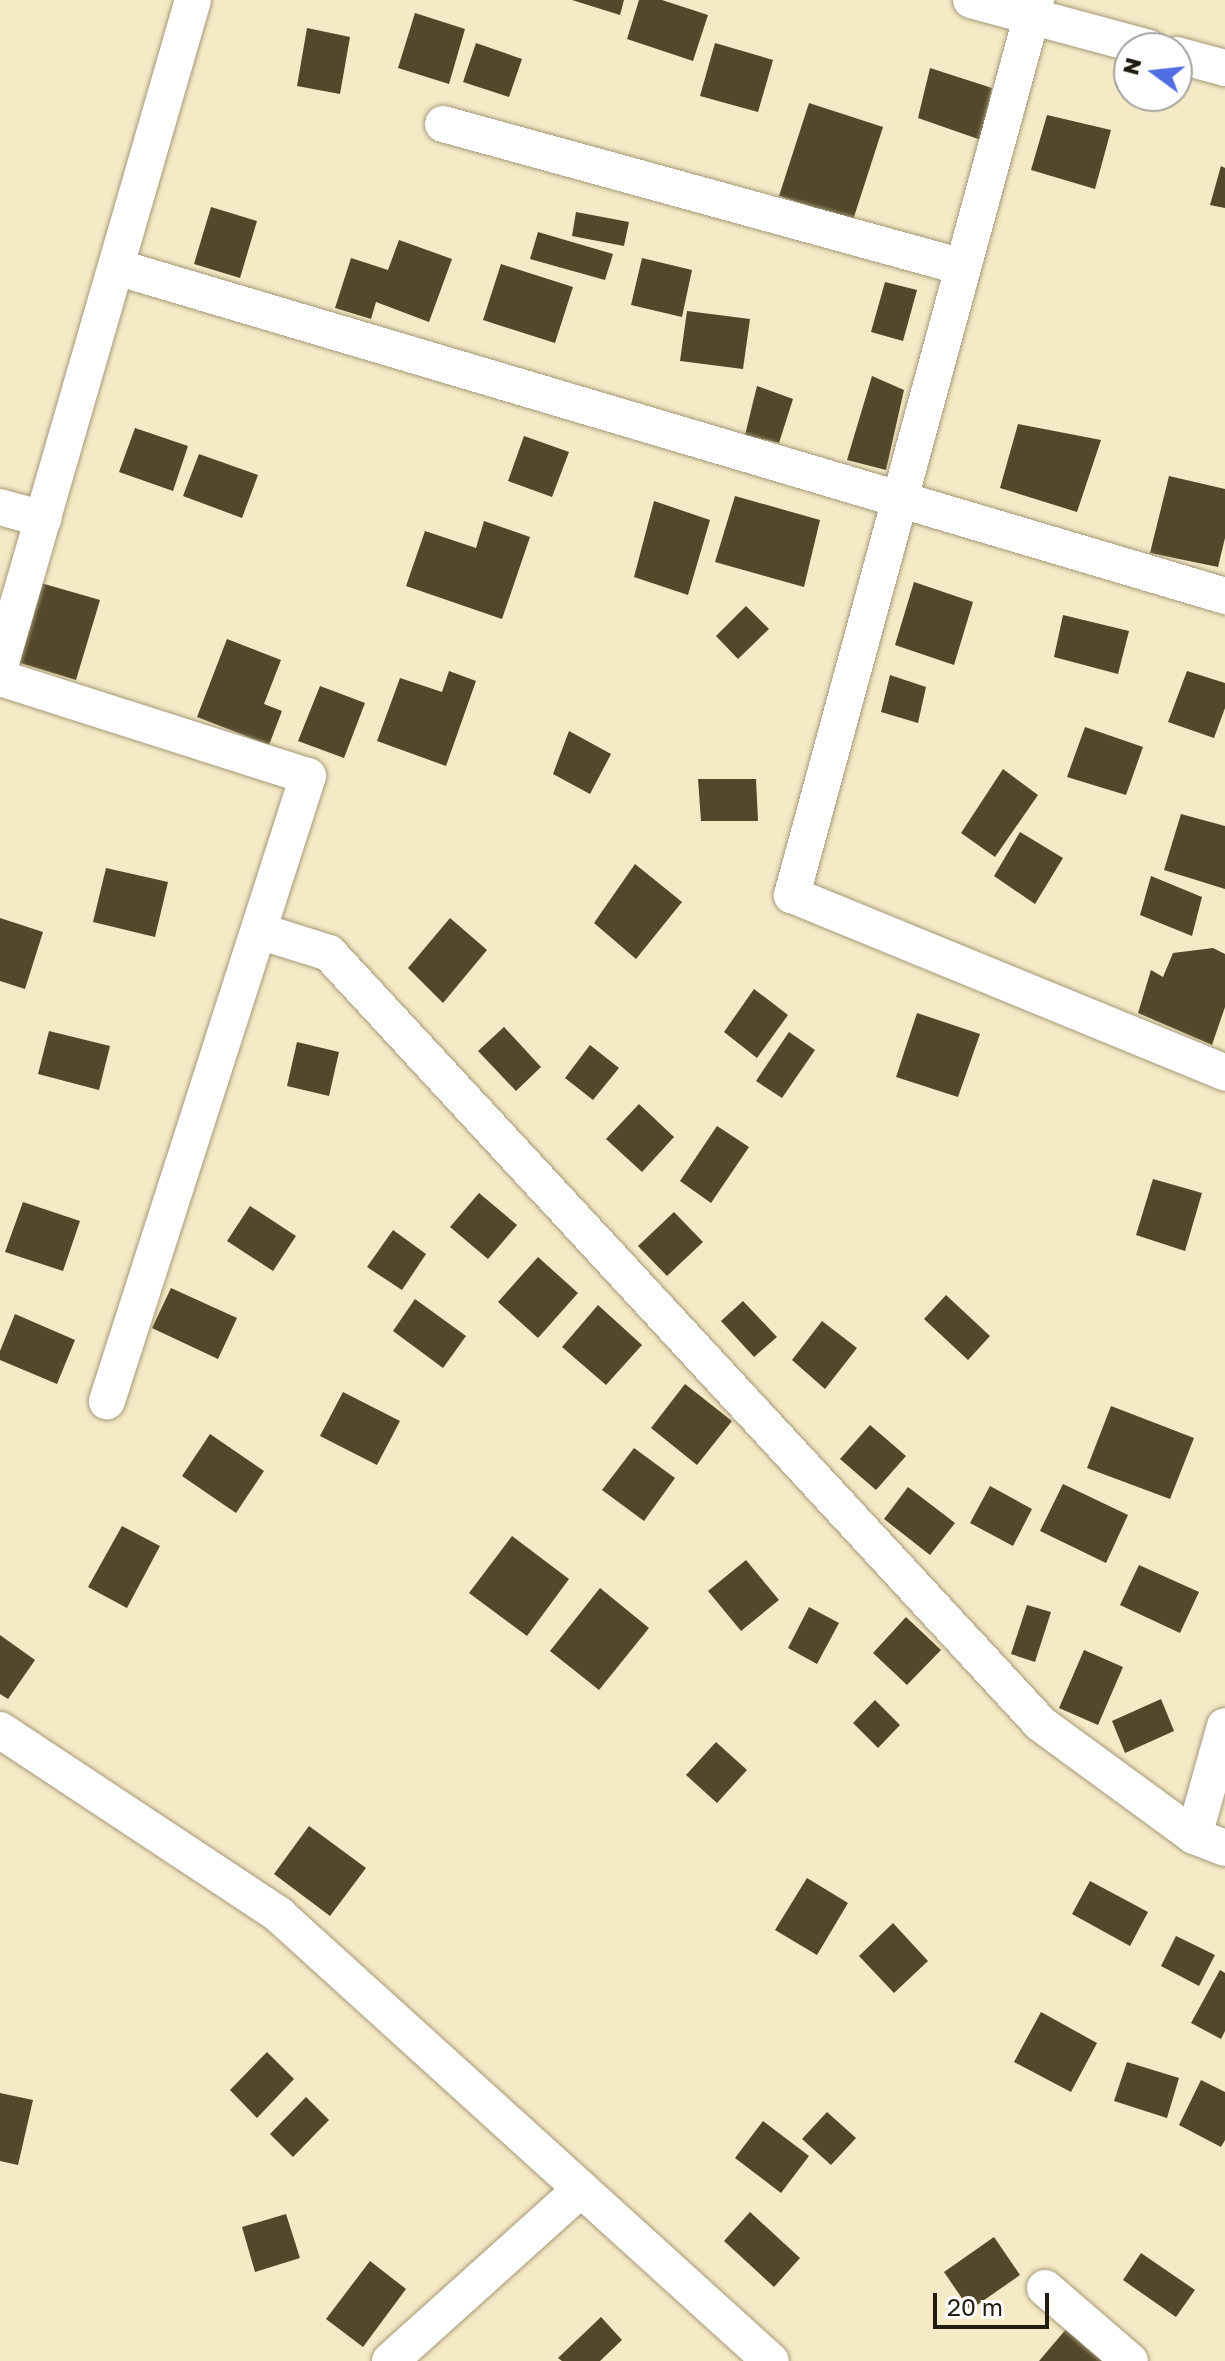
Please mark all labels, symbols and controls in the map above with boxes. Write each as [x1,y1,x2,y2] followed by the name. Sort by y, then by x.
[1113,32,1193,112] north arrow
[1116,55,1146,78] text: N
[937,2277,1053,2327] scale bar
[947,2292,1003,2321] text: 20 m

